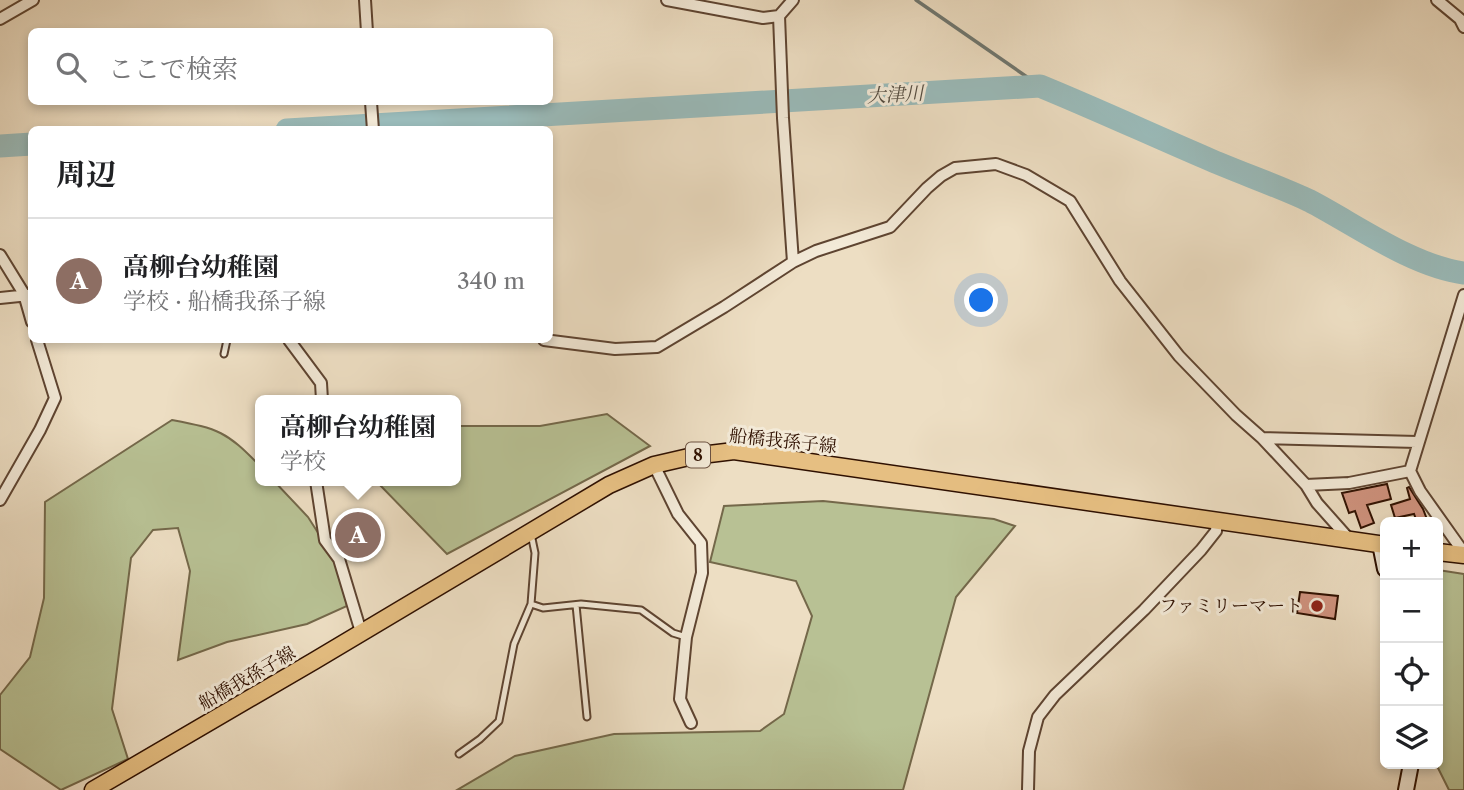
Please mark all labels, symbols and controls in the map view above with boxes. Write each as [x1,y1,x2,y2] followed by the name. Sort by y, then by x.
[28,28,553,105] search box
[52,48,90,86] icon: search
[108,53,238,85] text: ここで検索
[866,81,926,107] water label: 大津川
[56,156,116,193] text: 周辺
[123,251,279,283] text: 高柳台幼稚園
[70,267,88,295] text: A
[457,267,525,295] text: 340 m
[964,283,998,317] your location
[123,287,326,315] text: 学校 · 船橋我孫子線
[255,395,461,486] popup
[280,411,436,443] text: 高柳台幼稚園
[728,424,838,458] street label: 船橋我孫子線
[686,442,710,468] road number: 8
[280,447,326,475] text: 学校
[335,509,381,561] pin: A
[1380,517,1443,769] map controls
[1380,517,1443,580] button: +
[1380,580,1443,643] button: −
[1159,595,1303,617] place label: ファミリーマート
[1309,598,1325,614] marker: ファミリーマート
[195,641,299,715] street label: 船橋我孫子線
[1380,643,1443,706] button: locate
[1380,706,1443,769] button: layers

